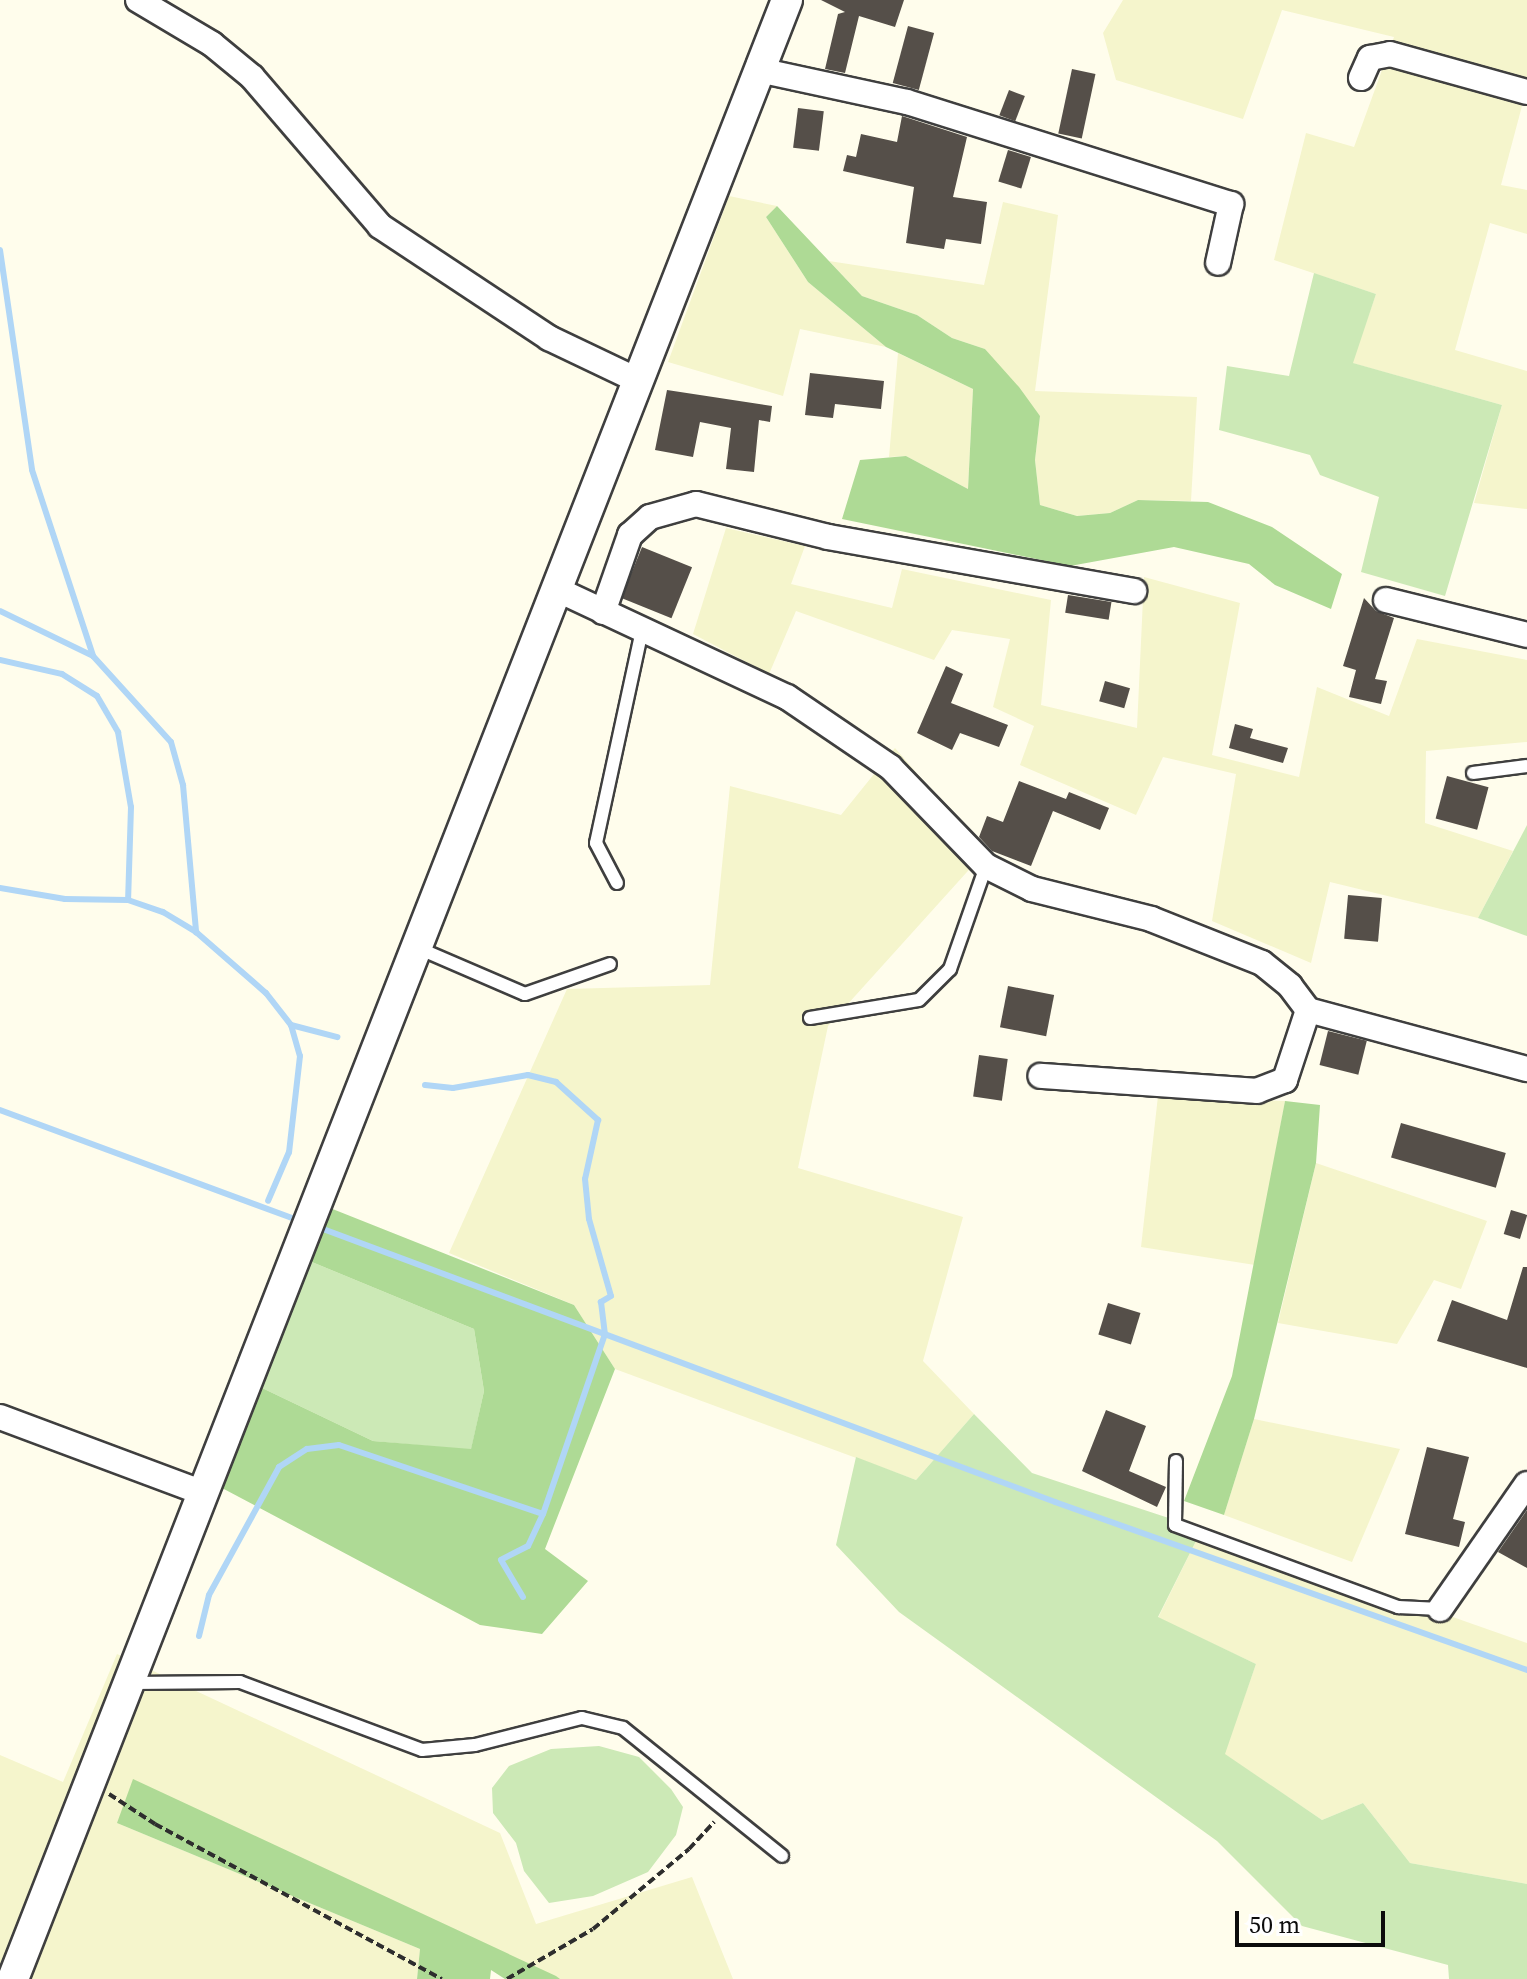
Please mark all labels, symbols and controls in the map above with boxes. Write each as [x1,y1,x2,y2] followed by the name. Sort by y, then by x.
[1239,1895,1389,1945] scale bar
[1249,1908,1300,1941] text: 50 m

